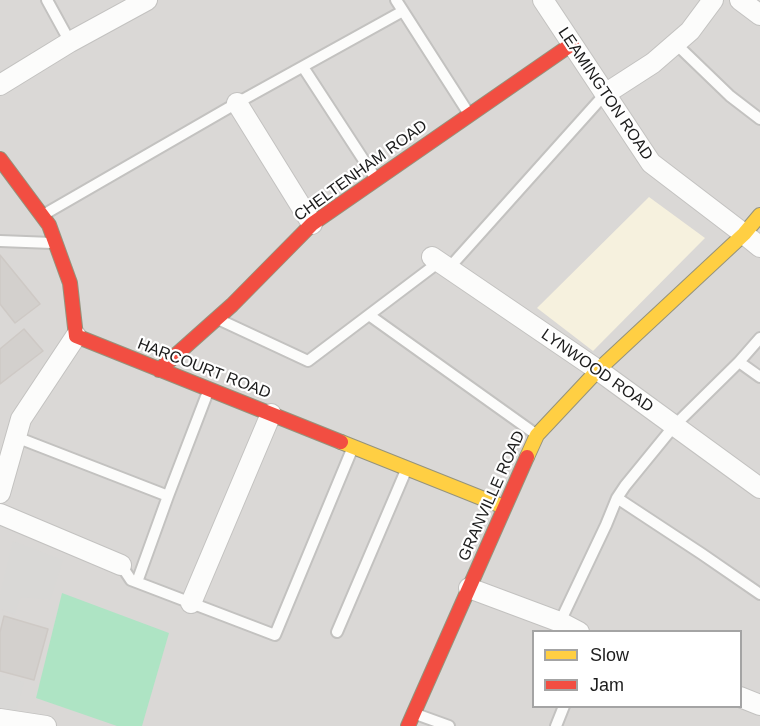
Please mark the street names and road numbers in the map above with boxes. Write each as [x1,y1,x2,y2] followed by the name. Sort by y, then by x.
[553,24,657,164] street label: LEAMINGTON ROAD
[291,116,431,226] street label: CHELTENHAM ROAD
[537,325,657,417] street label: LYNWOOD ROAD
[135,335,273,403] street label: HARCOURT ROAD
[455,428,529,564] street label: GRANVILLE ROAD

